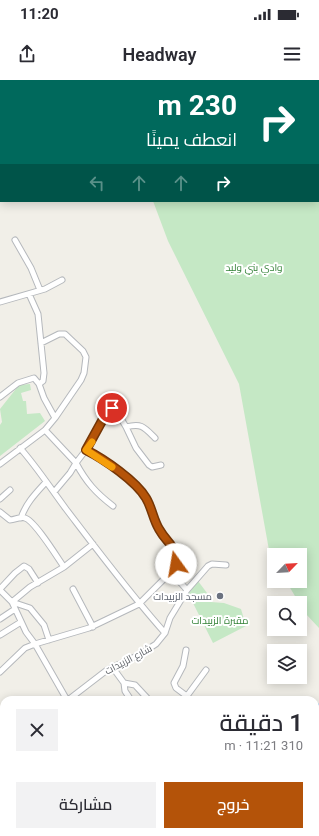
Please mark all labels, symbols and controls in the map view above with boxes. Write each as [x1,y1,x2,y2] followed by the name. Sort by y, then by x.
[20,5,59,23] text: 11:20
[16,43,38,65] icon: share
[281,43,303,65] icon: menu
[123,44,197,65] text: Headway
[158,89,237,122] text: 230 m
[251,96,303,148] icon: right
[146,129,237,150] text: انعطف يمينًا
[86,172,108,194] icon: left
[128,172,150,194] icon: ahead
[170,172,192,194] icon: ahead
[212,172,234,194] icon: right
[225,262,283,275] park label: وادي بني وليد
[95,391,129,425] pin
[101,397,123,419] icon: arrive
[155,543,197,585] position arrow
[267,548,307,588] north arrow
[267,548,307,684] map controls
[153,591,212,602] place label: مسجد الزبيدات
[215,591,225,601] marker: مسجد الزبيدات
[267,596,307,636] button: search
[191,615,249,626] park label: مقبرة الزبيدات
[103,642,154,677] street label: شارع الزبيدات
[267,644,307,684] button: layers
[16,709,58,751] button: close
[219,709,303,737] text: 1 دقيقة
[224,738,303,753] text: 310 m · 11:21
[16,782,156,828] button: مشاركة
[164,782,303,828] button: خروج

